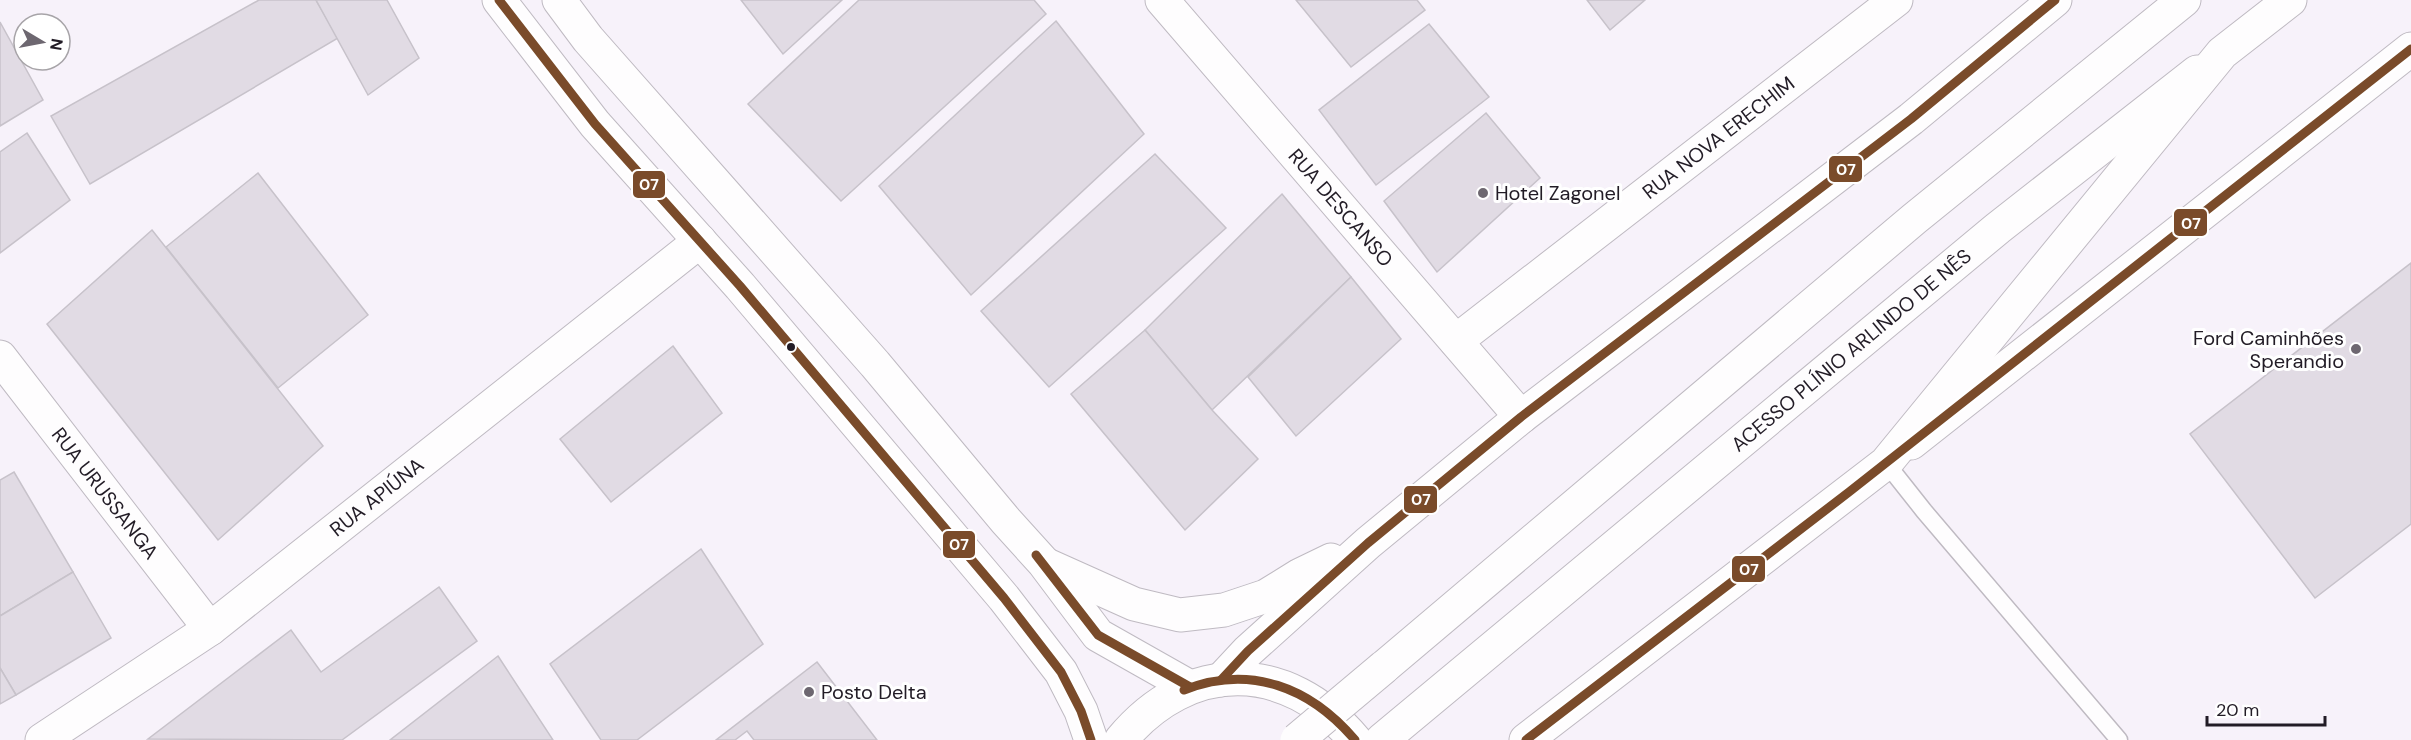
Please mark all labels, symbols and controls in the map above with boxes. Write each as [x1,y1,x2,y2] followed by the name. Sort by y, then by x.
[12,12,72,72] north arrow
[45,37,68,52] text: N
[1637,70,1800,205] street label: RUA NOVA ERECHIM
[1283,143,1399,272] street label: RUA DESCANSO
[1828,155,1863,183] line badge: 07
[1836,159,1856,180] text: 07
[632,170,666,199] line badge: 07
[639,174,659,195] text: 07
[1495,180,1620,206] place label: Hotel Zagonel
[1476,186,1490,200] marker: Hotel Zagonel
[2173,208,2208,237] line badge: 07
[2181,213,2201,234] text: 07
[1726,243,1976,457] street label: ACESSO PLÍNIO ARLINDO DE NÊS
[2193,325,2344,374] place label: Ford Caminhões Sperandio
[785,341,797,353] unlabelled marker
[2349,342,2363,356] marker: Ford Caminhões Sperandio
[46,422,164,564] street label: RUA URUSSANGA
[324,452,429,542] street label: RUA APIÚNA
[1403,485,1438,514] line badge: 07
[1411,489,1431,510] text: 07
[942,530,976,559] line badge: 07
[949,534,969,555] text: 07
[1731,555,1766,583] line badge: 07
[1739,559,1759,580] text: 07
[821,679,927,705] place label: Posto Delta
[802,685,816,699] marker: Posto Delta
[2207,689,2326,727] scale bar
[2216,698,2259,722] text: 20 m

